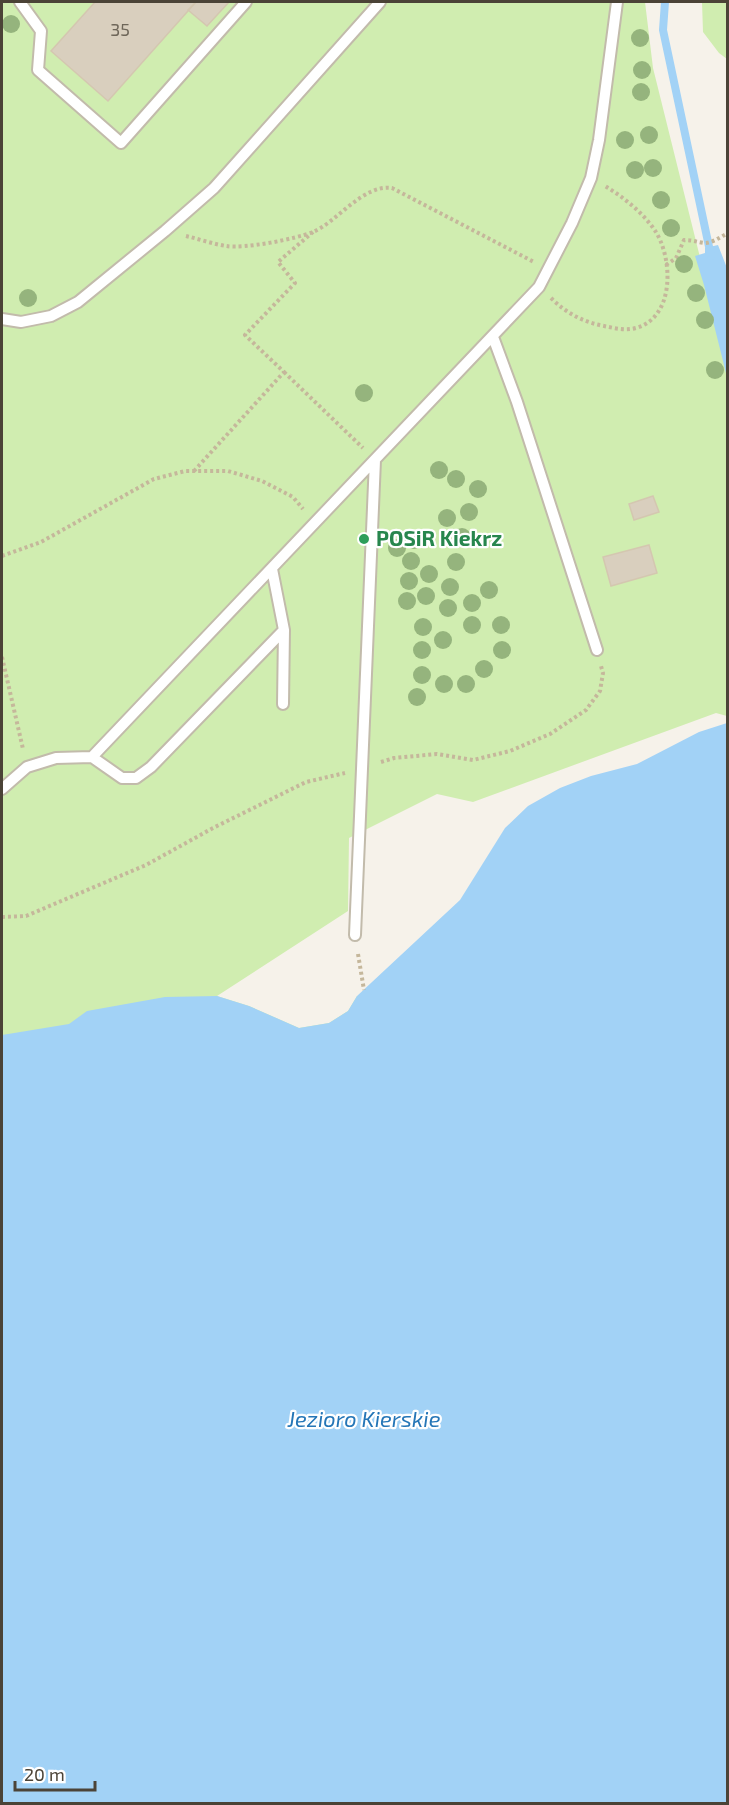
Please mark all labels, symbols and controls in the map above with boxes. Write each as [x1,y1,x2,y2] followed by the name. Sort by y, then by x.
[110,18,130,40] house number: 35
[376,525,502,550] place label: POSiR Kiekrz
[357,532,371,546] marker: POSiR Kiekrz
[287,1405,441,1431] water label: Jezioro Kierskie
[15,1754,94,1792] scale bar
[24,1763,65,1785] text: 20 m

